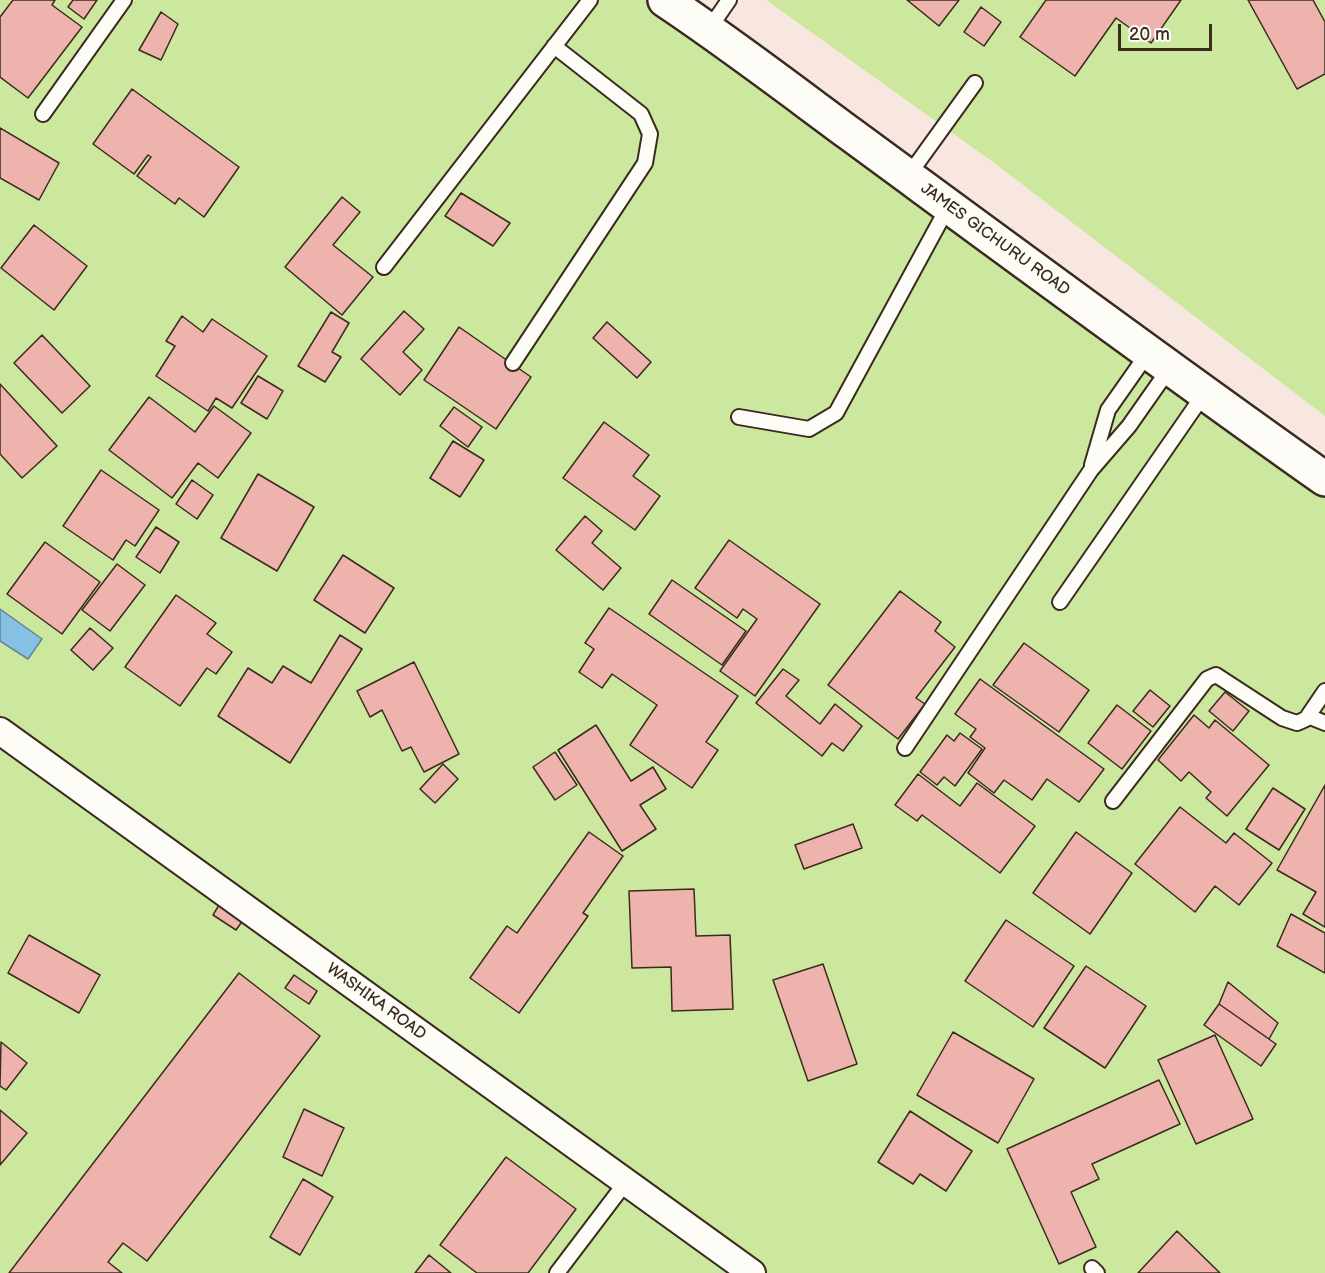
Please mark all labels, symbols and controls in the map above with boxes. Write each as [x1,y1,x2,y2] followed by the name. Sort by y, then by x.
[1121,12,1216,50] scale bar
[1129,24,1170,45] text: 20 m
[917,179,1073,301] street label: JAMES GICHURU ROAD
[322,959,430,1045] street label: WASHIKA ROAD

